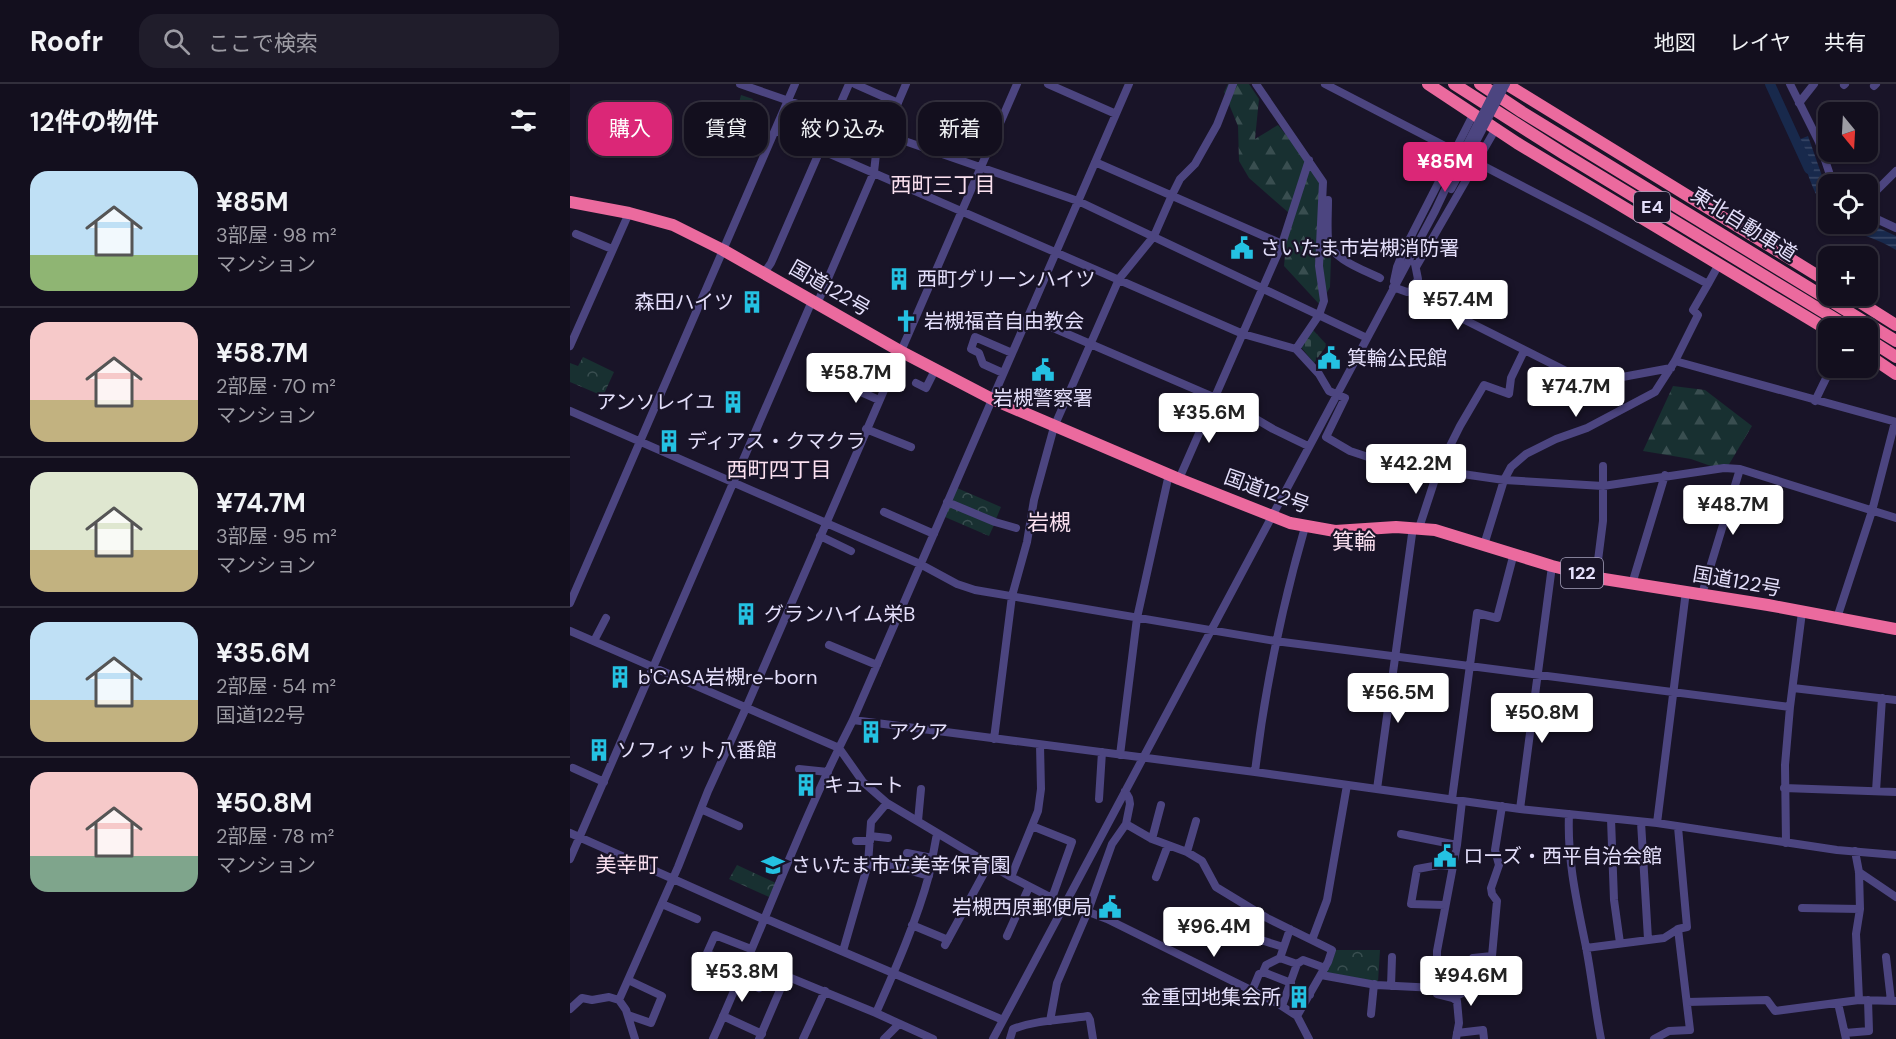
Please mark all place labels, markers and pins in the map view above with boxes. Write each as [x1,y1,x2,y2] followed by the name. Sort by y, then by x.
[1409,142,1481,193] pin: ¥85M
[1229,235,1255,261] public building icon: さいたま市岩槻消防署
[1260,235,1459,261] place label: さいたま市岩槻消防署
[886,266,912,292] building icon: 西町グリーンハイツ
[917,266,1096,292] place label: 西町グリーンハイツ
[1409,280,1507,331] pin: ¥57.4M
[634,289,734,315] place label: 森田ハイツ
[739,289,765,315] building icon: 森田ハイツ
[893,308,919,334] church icon: 岩槻福音自由教会
[924,308,1084,334] place label: 岩槻福音自由教会
[1316,345,1342,371] public building icon: 箕輪公民館
[1347,345,1447,371] place label: 箕輪公民館
[807,353,905,404] pin: ¥58.7M
[1030,357,1056,383] public building icon: 岩槻警察署
[1527,367,1625,418] pin: ¥74.7M
[993,385,1093,411] place label: 岩槻警察署
[596,389,715,415] place label: アンソレイユ
[720,389,746,415] building icon: アンソレイユ
[1160,393,1258,444] pin: ¥35.6M
[656,428,682,454] building icon: ディアス・クマクラ
[687,428,866,454] place label: ディアス・クマクラ
[1367,444,1465,495] pin: ¥42.2M
[1684,485,1782,536] pin: ¥48.7M
[733,601,759,627] building icon: グランハイム栄B
[764,601,915,627] place label: グランハイム栄B
[607,664,633,690] building icon: b'CASA岩槻re-born
[638,664,817,690] place label: b'CASA岩槻re-born
[1349,673,1447,724] pin: ¥56.5M
[1493,693,1591,744] pin: ¥50.8M
[858,719,884,745] building icon: アクア
[889,719,948,745] place label: アクア
[586,737,612,763] building icon: ソフィット八番館
[617,737,777,763] place label: ソフィット八番館
[793,772,819,798] building icon: キュート
[824,772,904,798] place label: キュート
[1432,843,1458,869] public building icon: ローズ・西平自治会館
[1463,843,1662,869] place label: ローズ・西平自治会館
[760,852,786,878] school or university icon: さいたま市立美幸保育園
[791,852,1010,878] place label: さいたま市立美幸保育園
[952,894,1092,920] place label: 岩槻西原郵便局
[1097,894,1123,920] public building icon: 岩槻西原郵便局
[1165,907,1263,958] pin: ¥96.4M
[693,952,791,1003] pin: ¥53.8M
[1422,956,1520,1007] pin: ¥94.6M
[1141,984,1281,1010] place label: 金重団地集会所
[1286,984,1312,1010] building icon: 金重団地集会所

